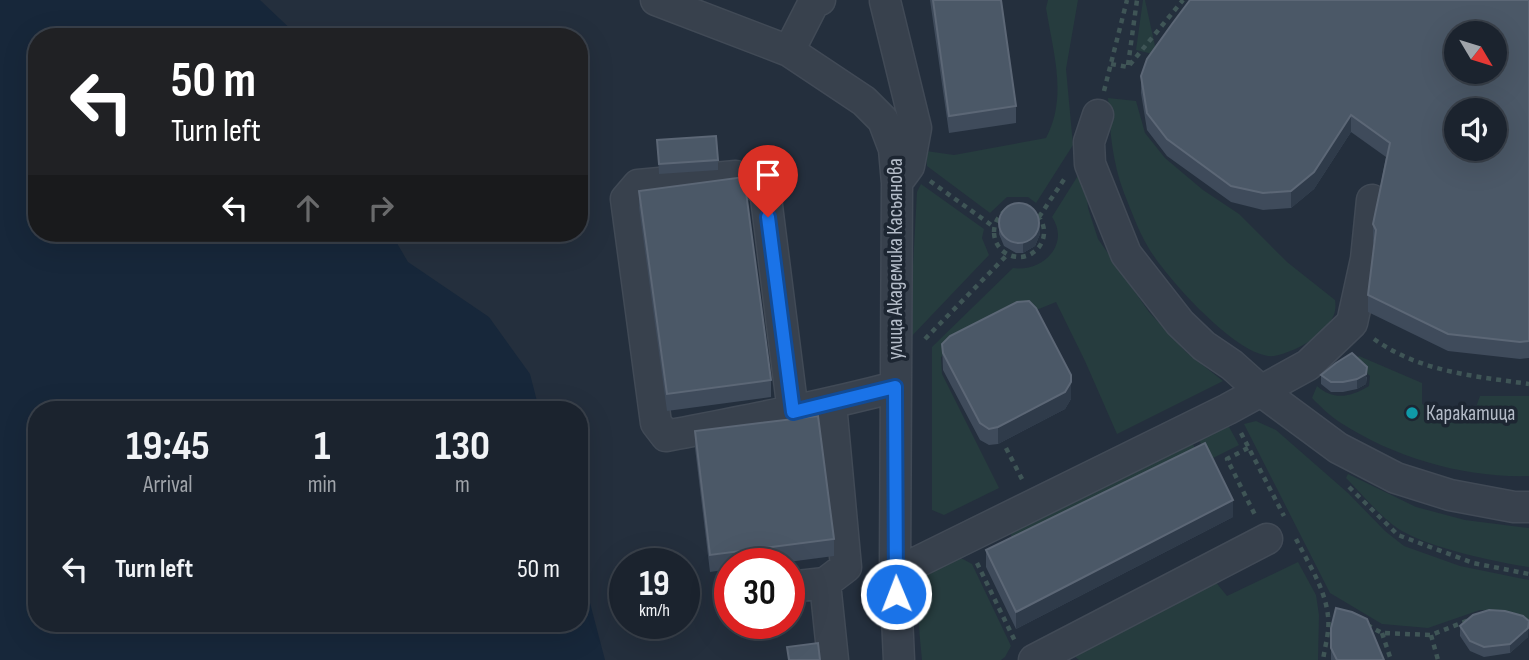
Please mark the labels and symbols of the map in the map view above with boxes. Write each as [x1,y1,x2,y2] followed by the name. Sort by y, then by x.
[1444,21,1507,84] north arrow
[738,145,798,217] pin
[883,158,908,360] street label: улица Академика Касьянова
[1426,401,1515,426] place label: Каракатица
[1404,405,1420,421] marker: Каракатица
[714,548,805,639] speed limit sign: 30
[859,557,933,631] position arrow

